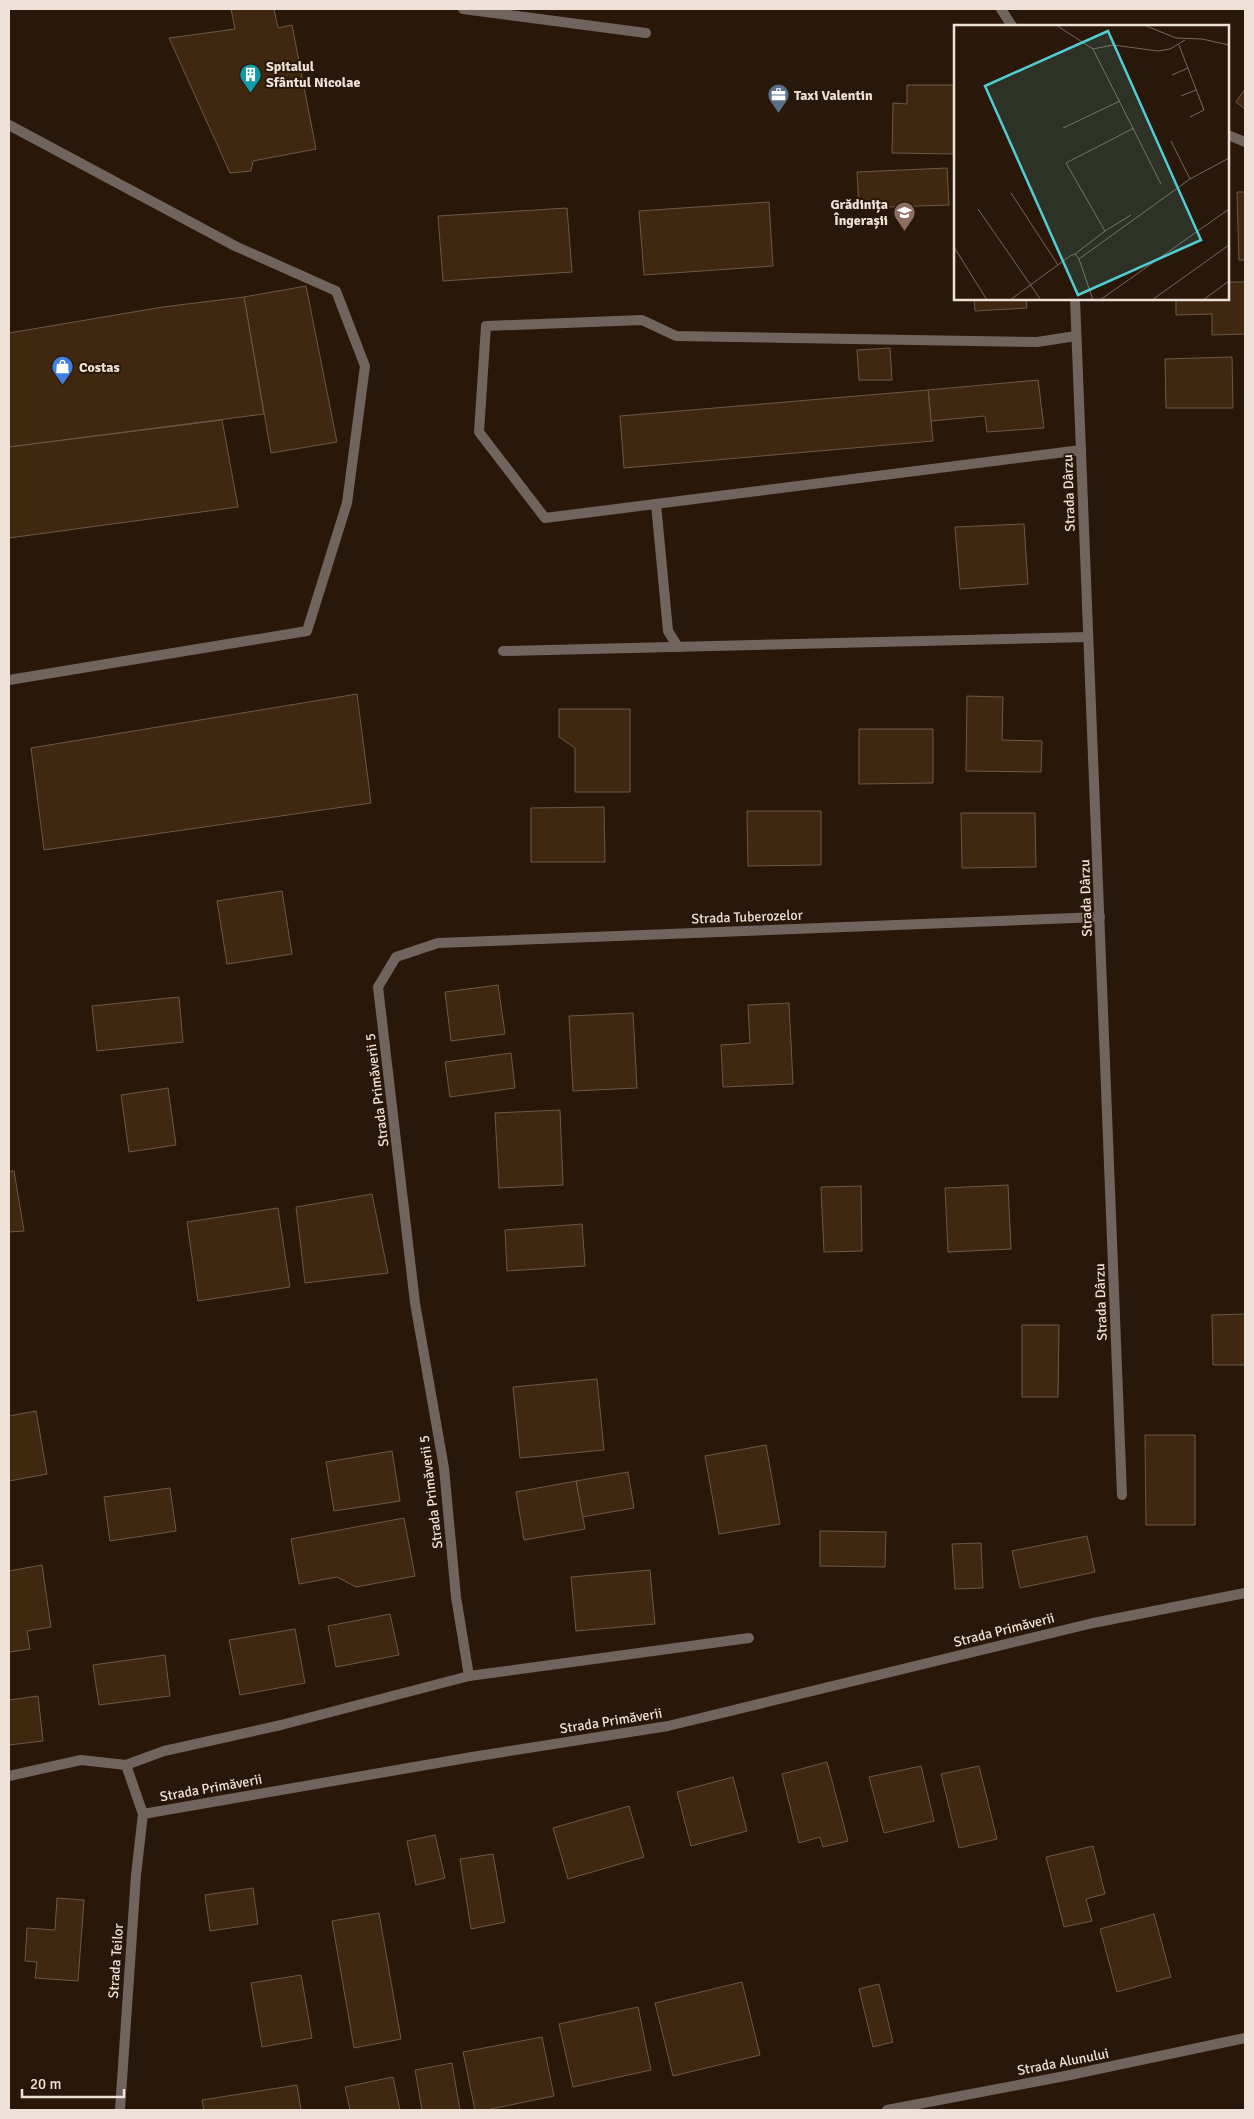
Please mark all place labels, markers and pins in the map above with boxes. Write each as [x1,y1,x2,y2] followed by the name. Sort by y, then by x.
[266,58,360,91] place label: Spitalul Sfântul Nicolae
[238,62,262,93] building icon: Spitalul Sfântul Nicolae
[766,83,790,114] office icon: Taxi Valentin
[794,87,873,104] place label: Taxi Valentin
[830,196,888,229] place label: Grădinița Îngerașii
[892,200,916,231] school or university icon: Grădinița Îngerașii
[51,355,75,386] shop icon: Costas
[79,359,120,376] place label: Costas

